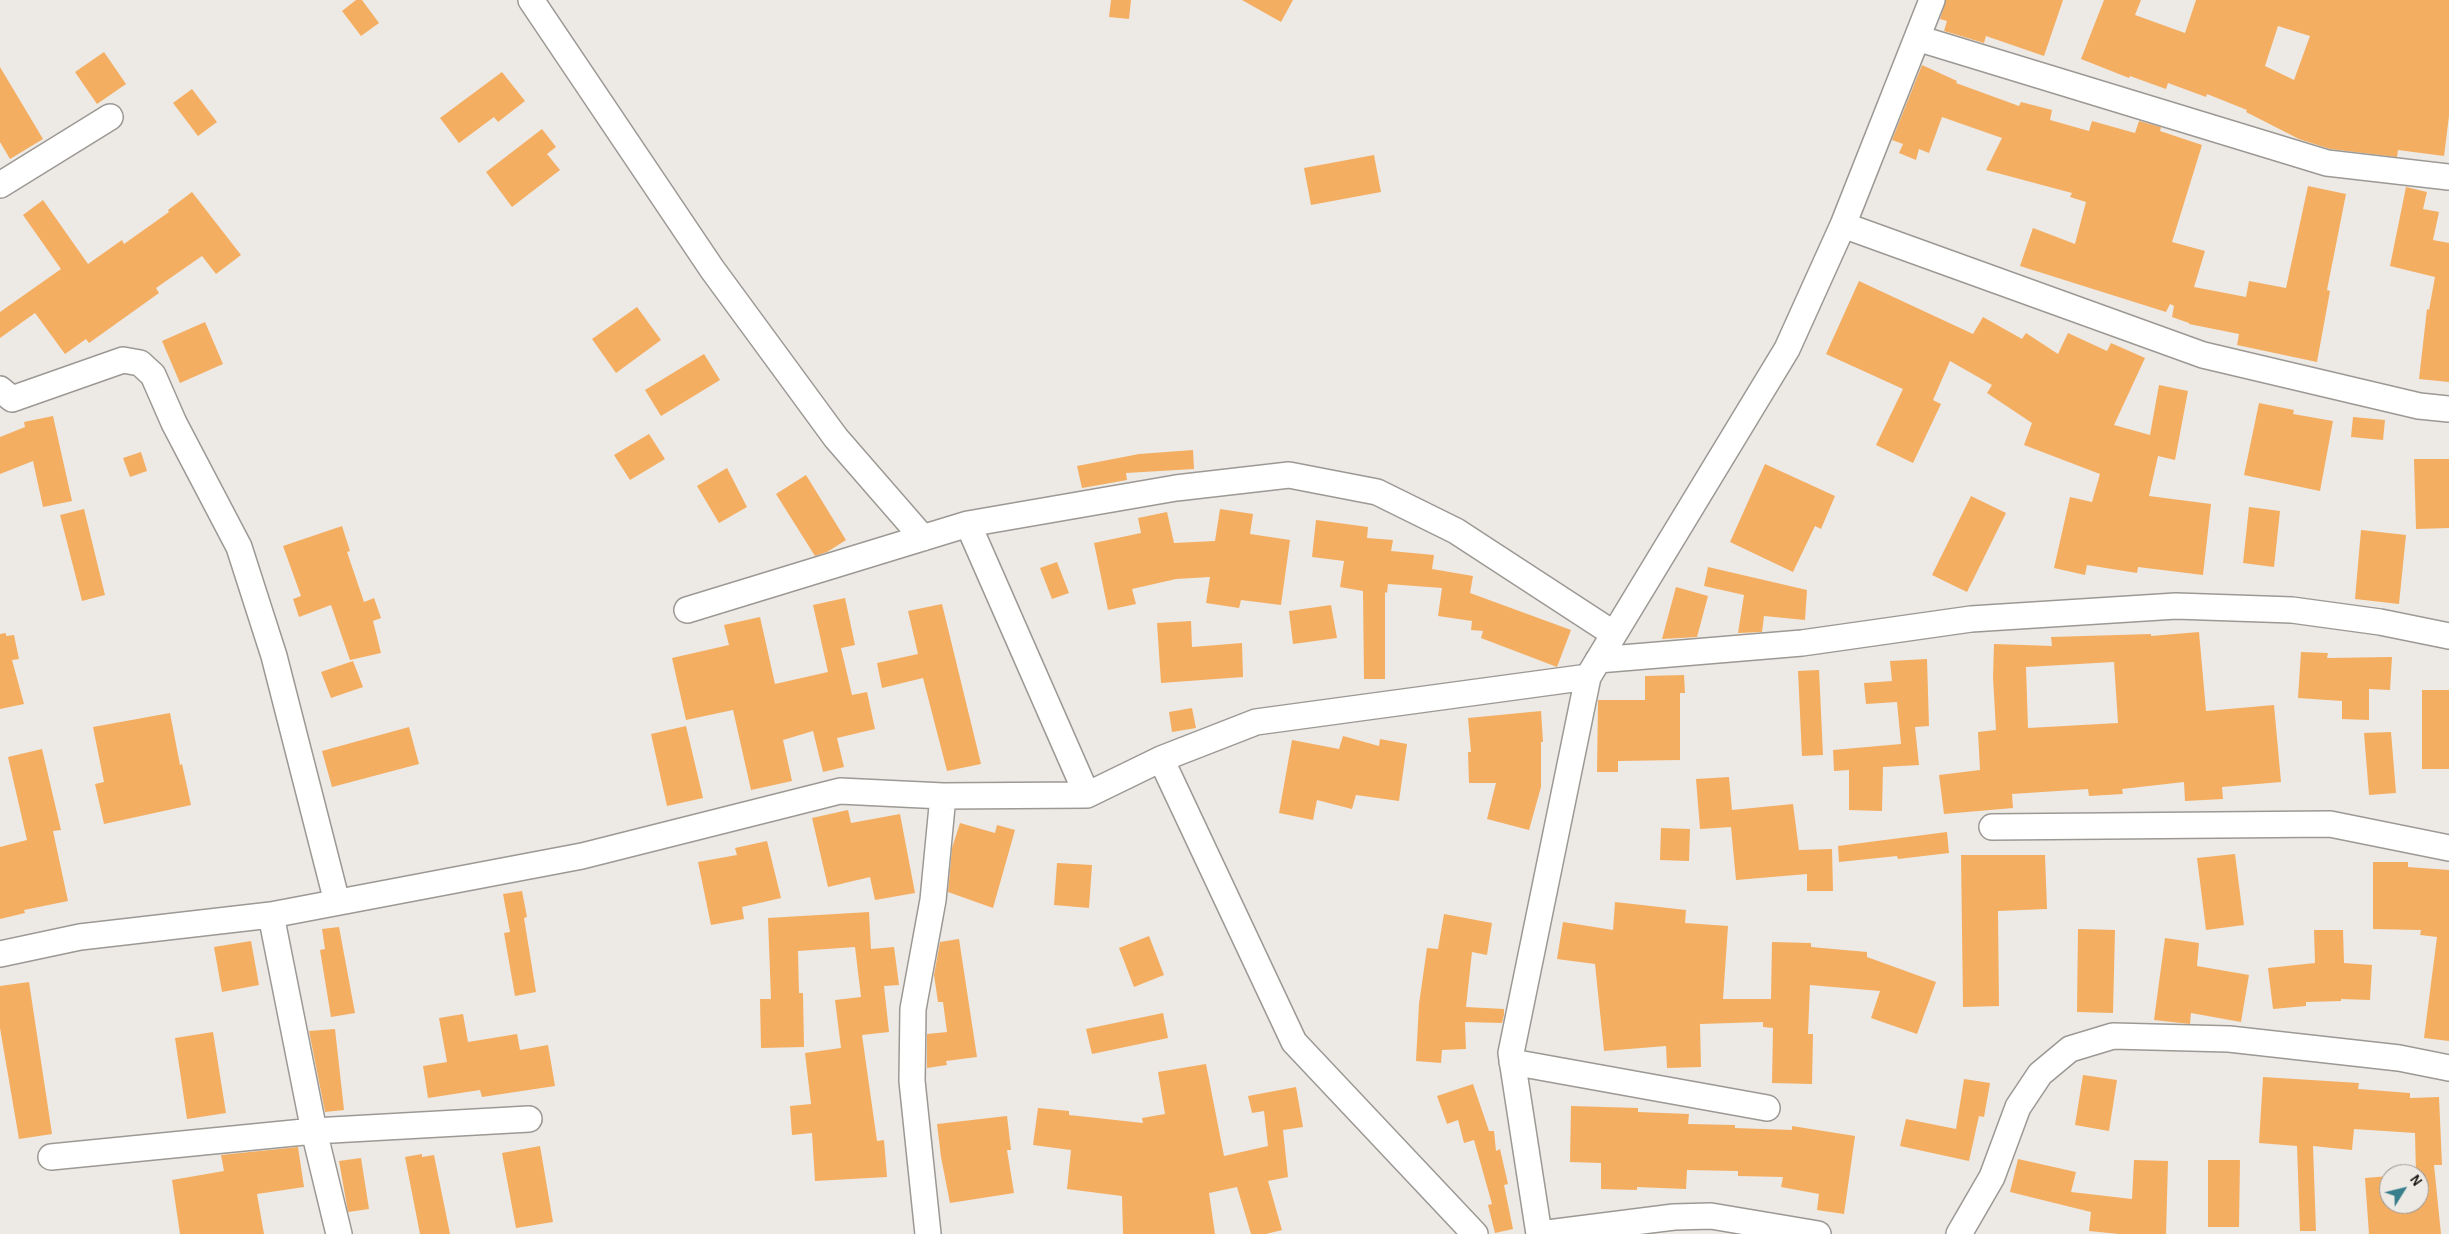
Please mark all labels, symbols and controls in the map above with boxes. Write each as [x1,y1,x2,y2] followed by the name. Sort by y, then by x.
[2379,1164,2429,1214] north arrow
[2407,1173,2424,1189] text: N

